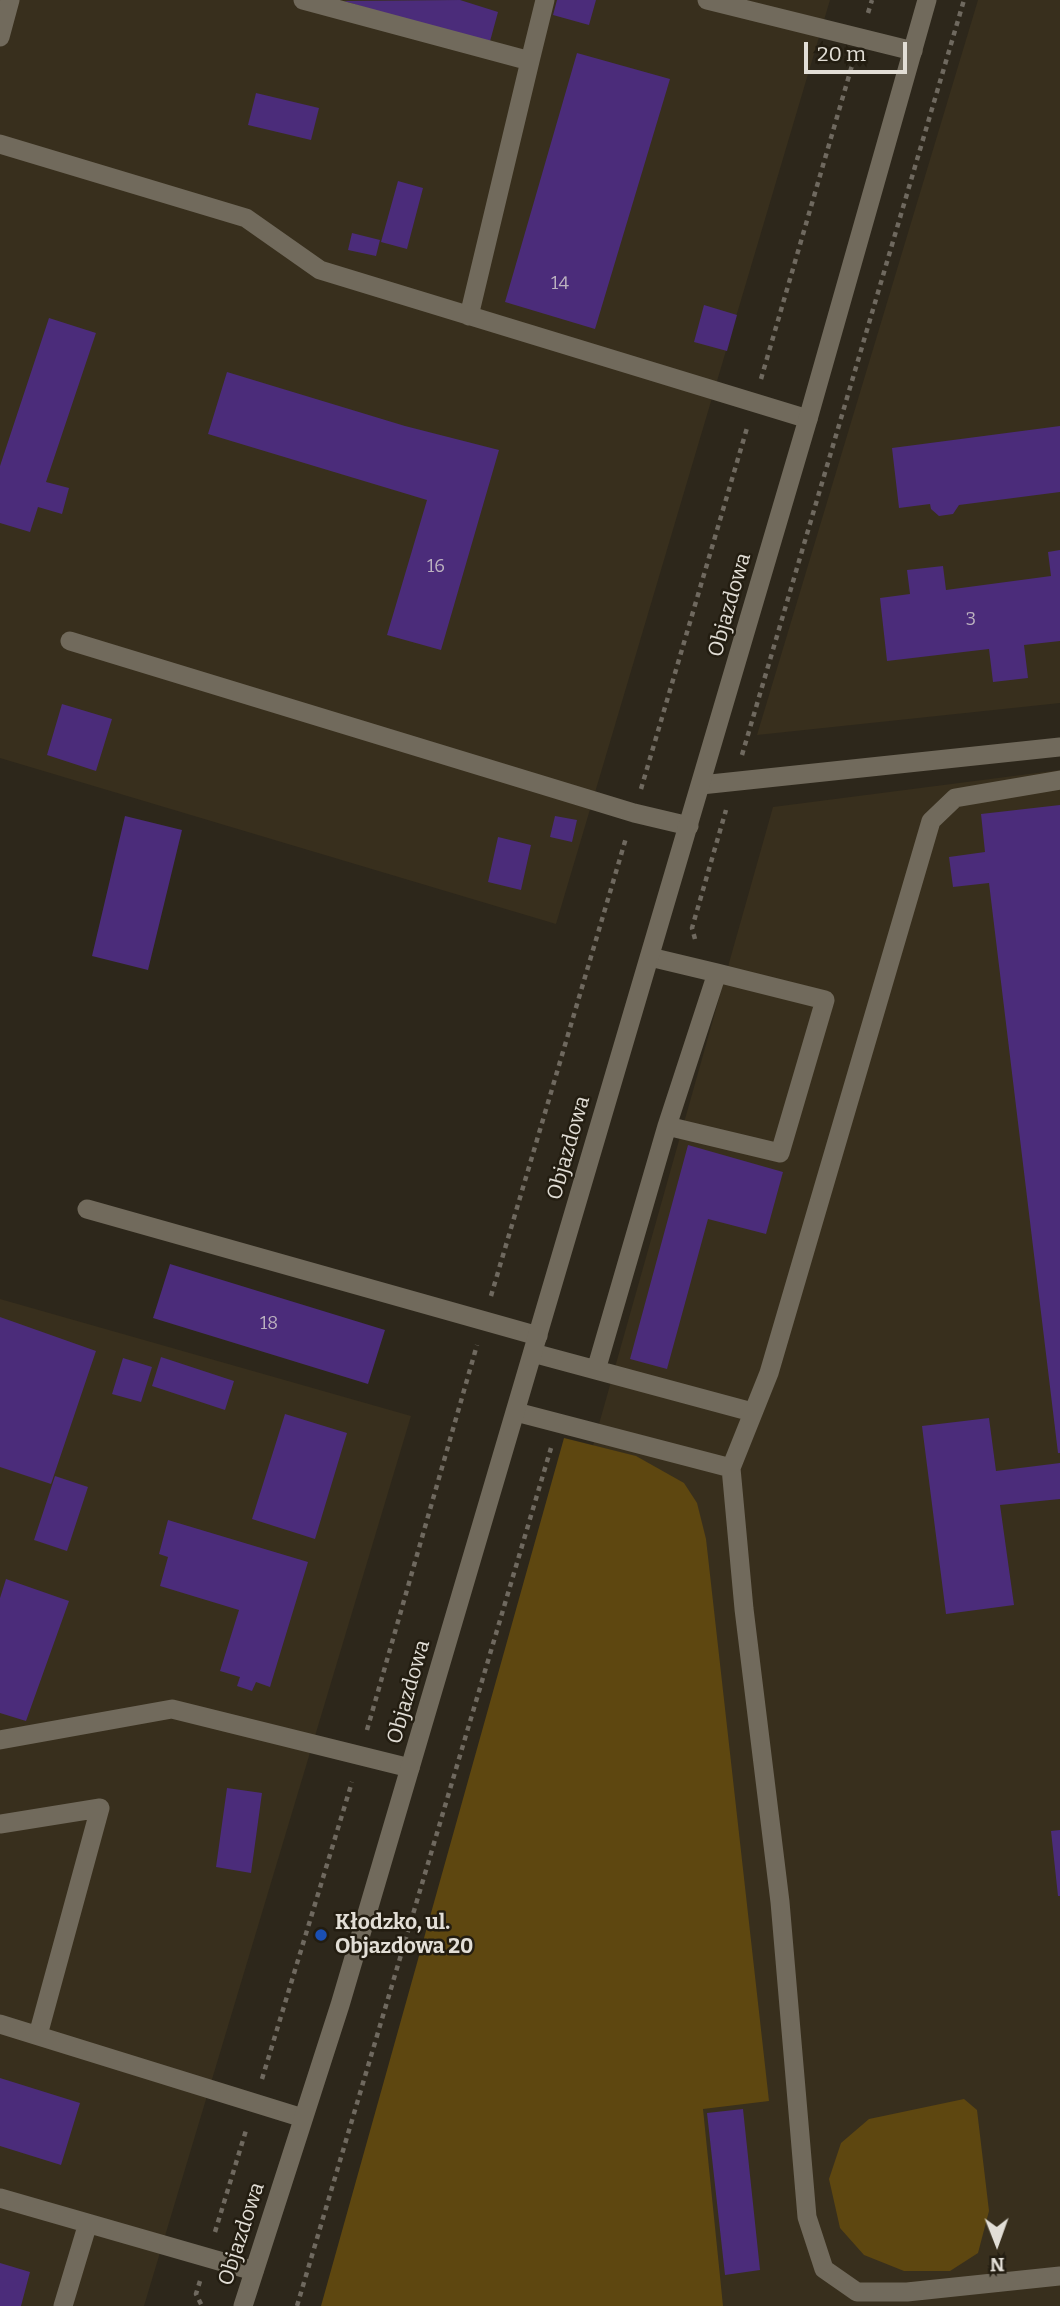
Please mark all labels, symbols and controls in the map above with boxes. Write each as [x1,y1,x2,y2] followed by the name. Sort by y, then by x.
[808,28,911,72] scale bar
[817,41,866,67] text: 20 m
[551,273,569,295] house number: 14
[703,550,757,660] street label: Objazdowa
[427,556,445,578] house number: 16
[966,609,976,631] house number: 3
[542,1093,596,1203] street label: Objazdowa
[260,1313,278,1335] house number: 18
[382,1637,436,1747] street label: Objazdowa
[335,1910,473,1960] place label: Kłodzko, ul. Objazdowa 20
[313,1927,329,1943] marker: Kłodzko, ul. Objazdowa 20
[214,2179,270,2289] street label: Objazdowa
[962,2208,1032,2278] north arrow
[990,2253,1005,2276] text: N

